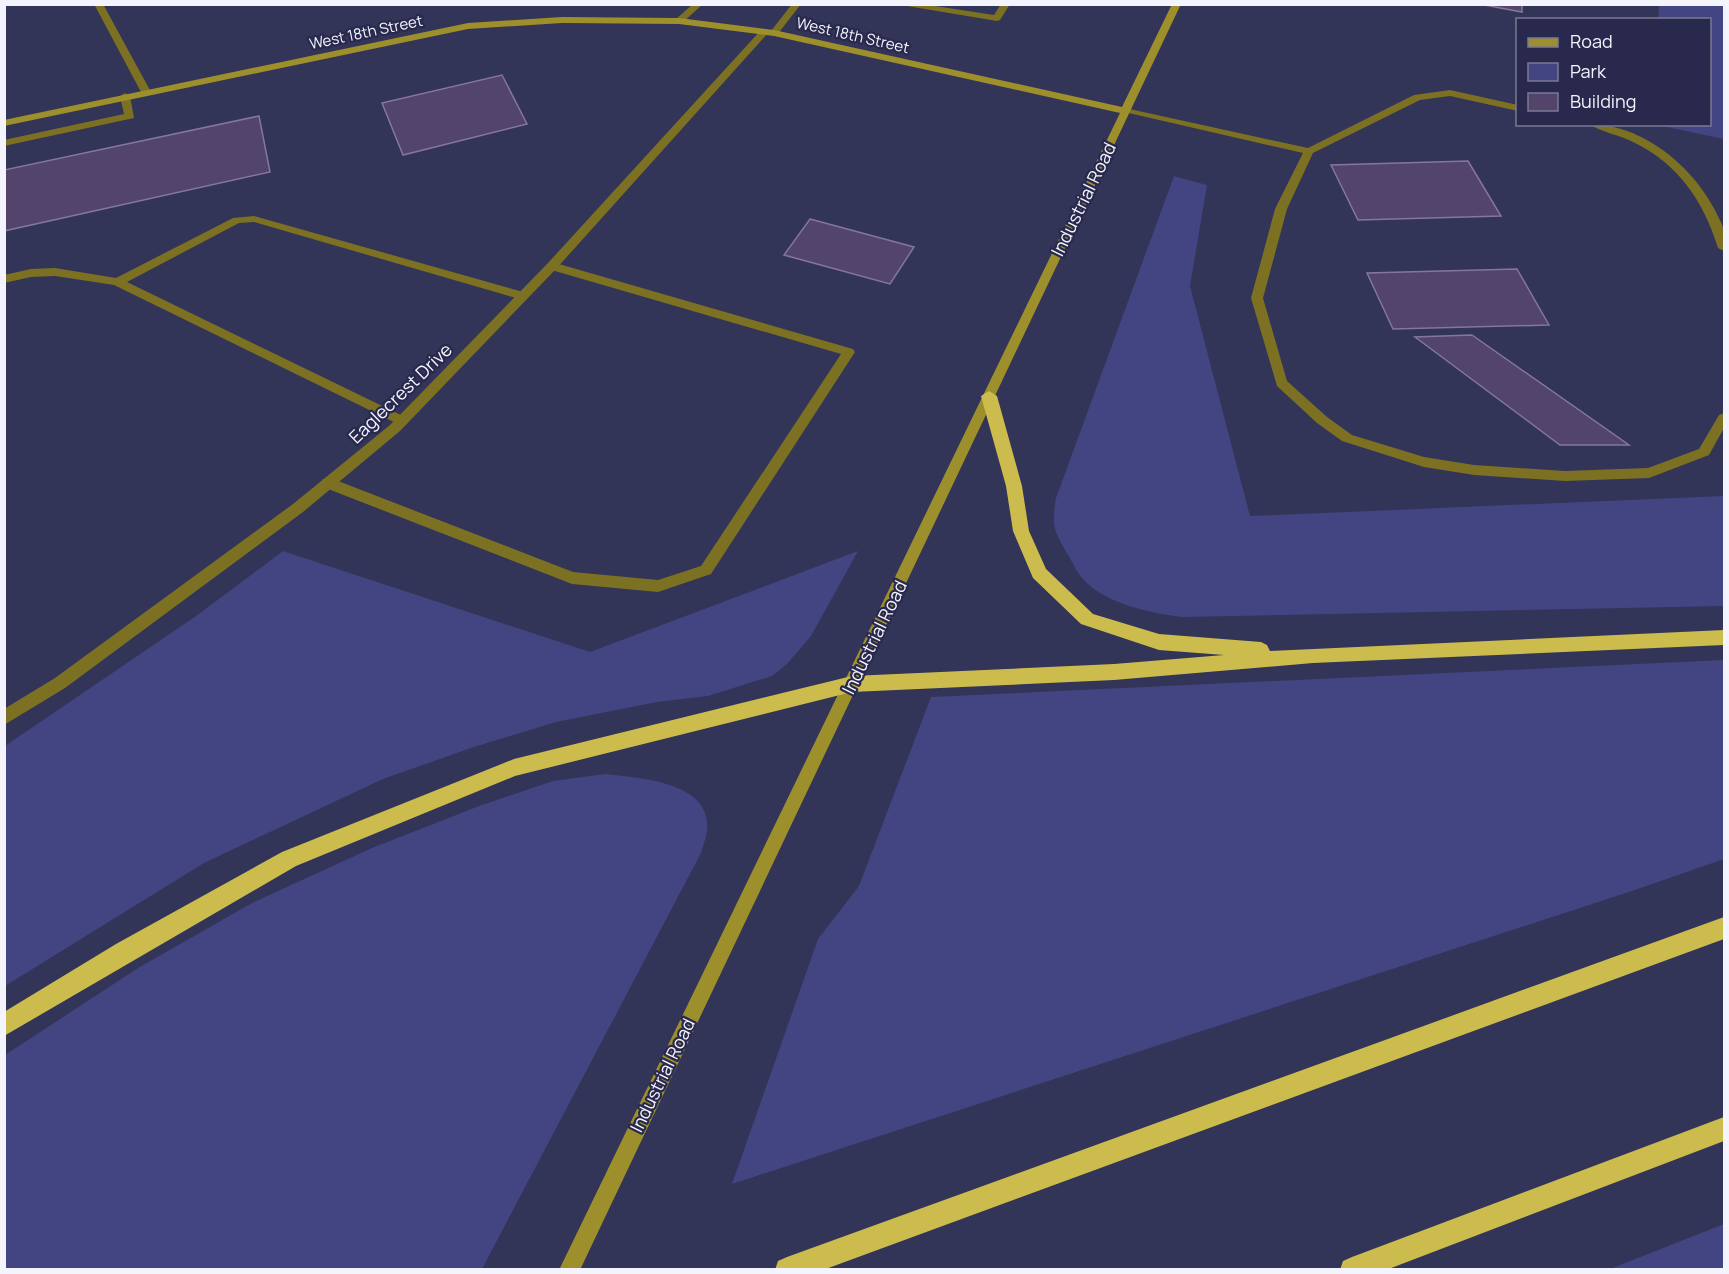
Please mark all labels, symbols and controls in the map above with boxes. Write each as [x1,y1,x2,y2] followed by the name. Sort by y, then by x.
[307,10,425,54] street label: West 18th Street
[794,12,912,58] street label: West 18th Street
[1516,18,1711,126] legend
[1570,29,1613,53] text: Road
[1570,59,1607,83] text: Park
[1570,89,1636,113] text: Building
[1045,138,1121,260] street label: Industrial Road
[343,338,457,448] street label: Eaglecrest Drive
[836,576,912,698] street label: Industrial Road
[624,1014,700,1136] street label: Industrial Road

